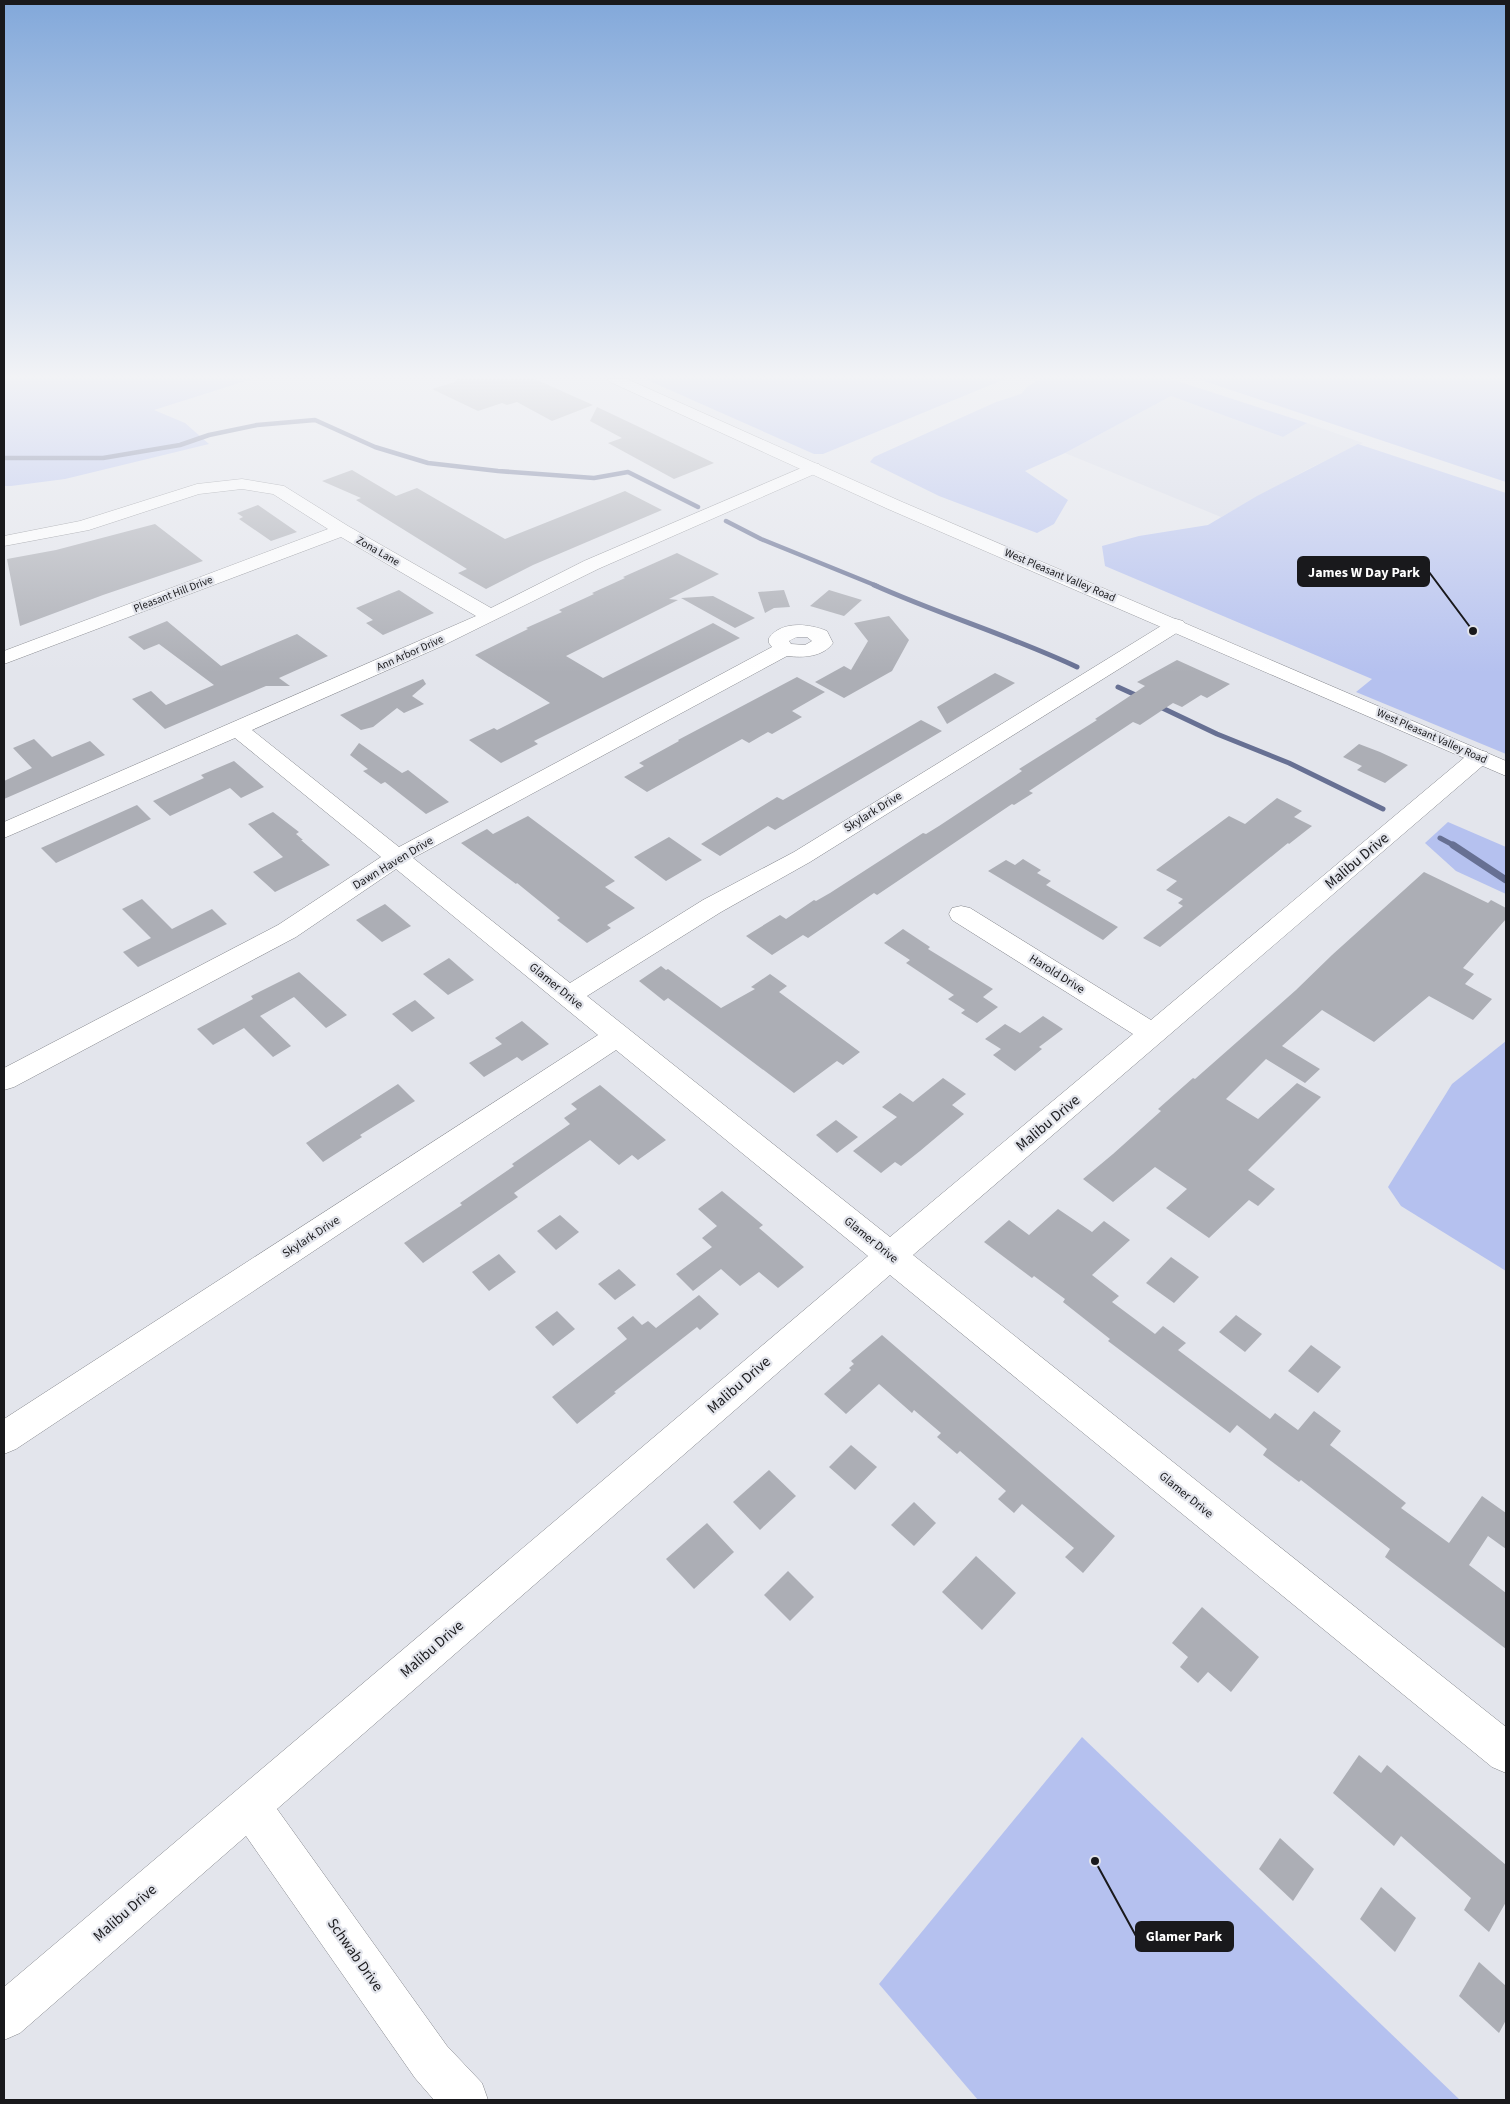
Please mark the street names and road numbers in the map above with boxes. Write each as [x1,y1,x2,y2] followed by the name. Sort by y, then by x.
[354,533,403,570] street label: Zona Lane
[1002,545,1118,605] street label: West Pleasant Valley Road
[131,572,215,616] street label: Pleasant Hill Drive
[374,631,446,674] street label: Ann Arbor Drive
[1374,705,1490,767] street label: West Pleasant Valley Road
[841,787,905,837] street label: Skylark Drive
[1320,828,1394,894] street label: Malibu Drive
[349,832,437,894] street label: Dawn Haven Drive
[1026,950,1088,998] street label: Harold Drive
[525,959,587,1013] street label: Glamer Drive
[1011,1090,1085,1156] street label: Malibu Drive
[279,1212,343,1262] street label: Skylark Drive
[840,1213,902,1267] street label: Glamer Drive
[703,1352,775,1418] street label: Malibu Drive
[1155,1468,1217,1522] street label: Glamer Drive
[396,1616,468,1682] street label: Malibu Drive
[89,1880,161,1946] street label: Malibu Drive
[322,1914,388,1996] street label: Schwab Drive

